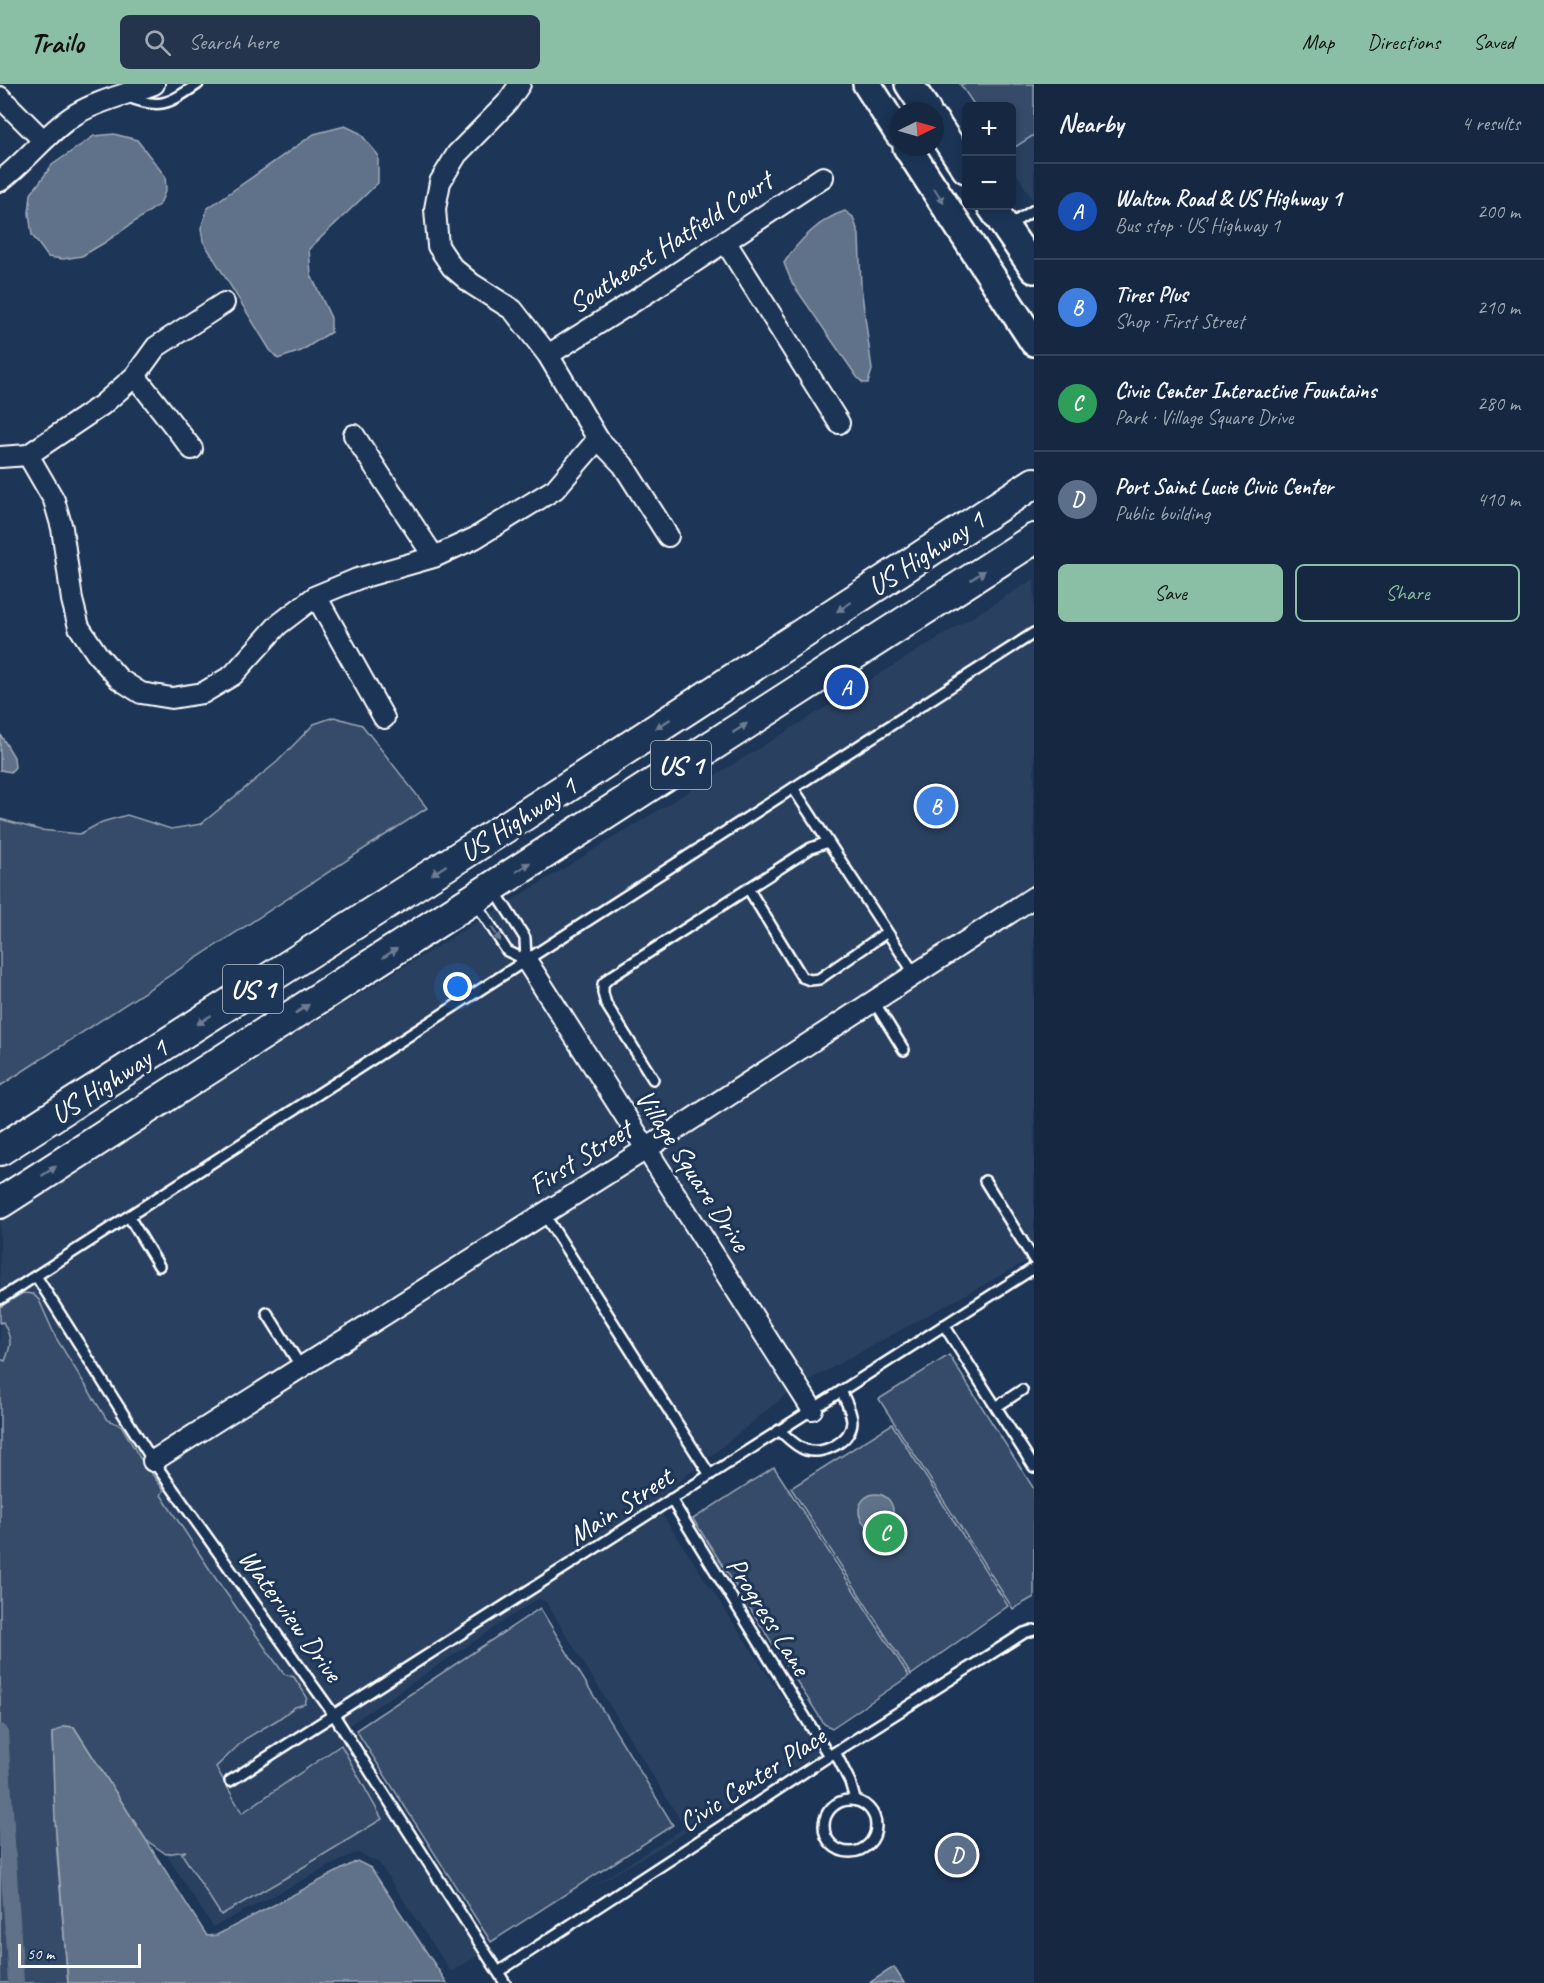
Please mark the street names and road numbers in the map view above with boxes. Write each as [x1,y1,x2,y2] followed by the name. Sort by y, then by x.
[561,161,782,321] street label: Southeast Hatfield Court
[861,502,992,604] street label: US Highway 1
[651,741,711,789] road number: US 1
[453,768,584,870] street label: US Highway 1
[223,965,283,1013] road number: US 1
[44,1030,175,1132] street label: US Highway 1
[628,1082,759,1259] street label: Village Square Drive
[522,1110,641,1202] street label: First Street
[561,1458,681,1553] street label: Main Street
[231,1542,352,1690] street label: Waterview Drive
[719,1550,820,1683] street label: Progress Lane
[672,1717,834,1839] street label: Civic Center Place

